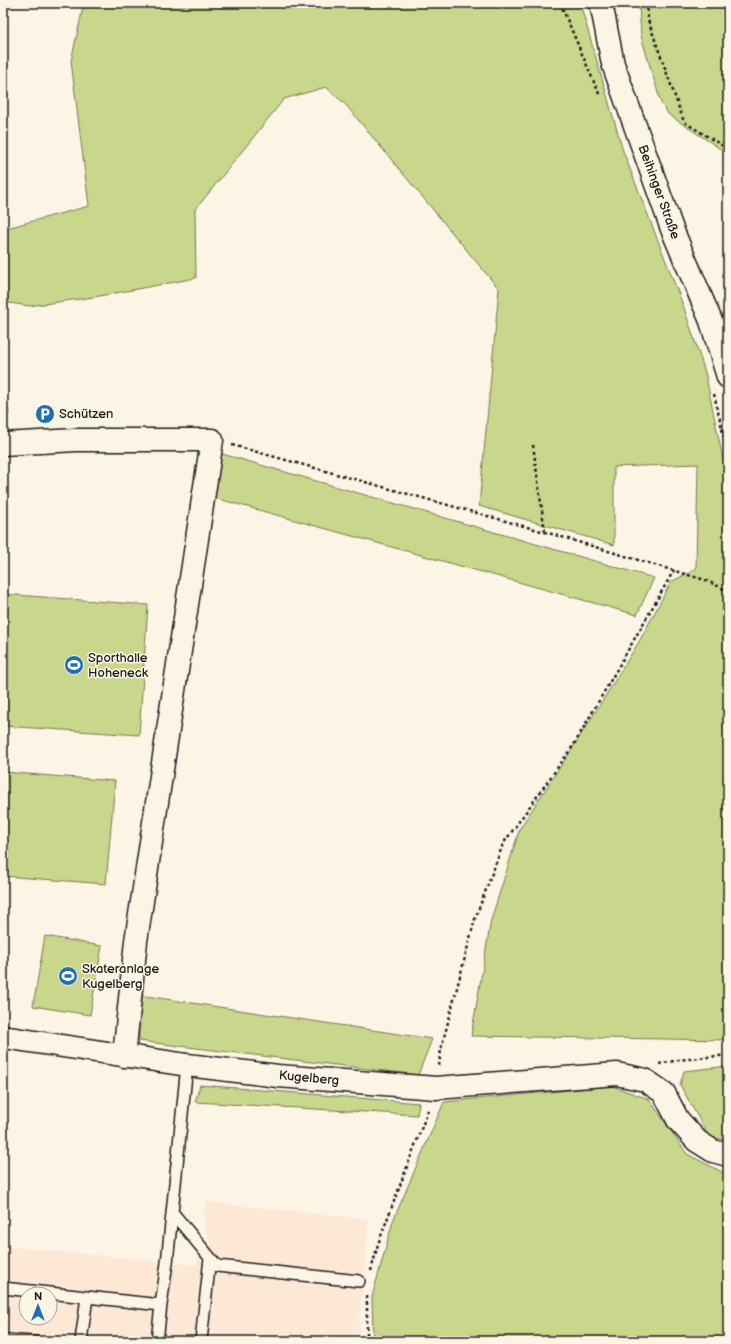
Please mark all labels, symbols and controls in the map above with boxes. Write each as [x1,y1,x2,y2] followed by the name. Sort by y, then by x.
[635,143,684,242] street label: Beihinger Straße
[34,403,56,425] parking icon: Schützen
[59,406,113,422] place label: Schützen
[88,650,149,681] place label: Sporthalle Hoheneck
[63,654,85,676] sports icon: Sporthalle Hoheneck
[82,961,159,992] place label: Skateranlage Kugelberg
[57,965,79,987] sports icon: Skateranlage Kugelberg
[278,1067,340,1089] street label: Kugelberg
[18,1286,58,1326] north arrow
[34,1290,42,1303] text: N

